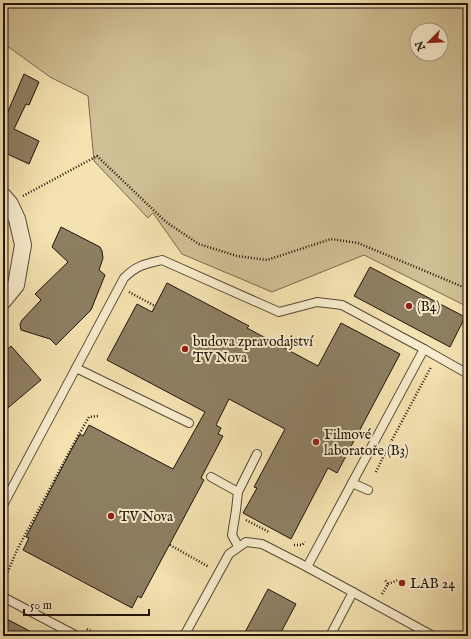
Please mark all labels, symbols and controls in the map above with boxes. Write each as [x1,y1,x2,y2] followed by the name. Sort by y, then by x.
[409,22,449,62] north arrow
[412,38,430,54] text: N
[417,298,440,316] place label: (B4)
[404,301,414,311] marker: (B4)
[193,333,314,367] place label: budova zpravodajství TV Nova
[180,344,190,354] marker: budova zpravodajství TV Nova
[324,426,409,460] place label: Filmové laboratoře (B3)
[311,437,321,447] marker: Filmové laboratoře (B3)
[119,508,174,526] place label: TV Nova
[106,511,116,521] marker: TV Nova
[410,575,455,593] place label: LAB 24
[397,578,407,588] marker: LAB 24
[24,591,149,617] scale bar
[30,598,52,613] text: 50 m

